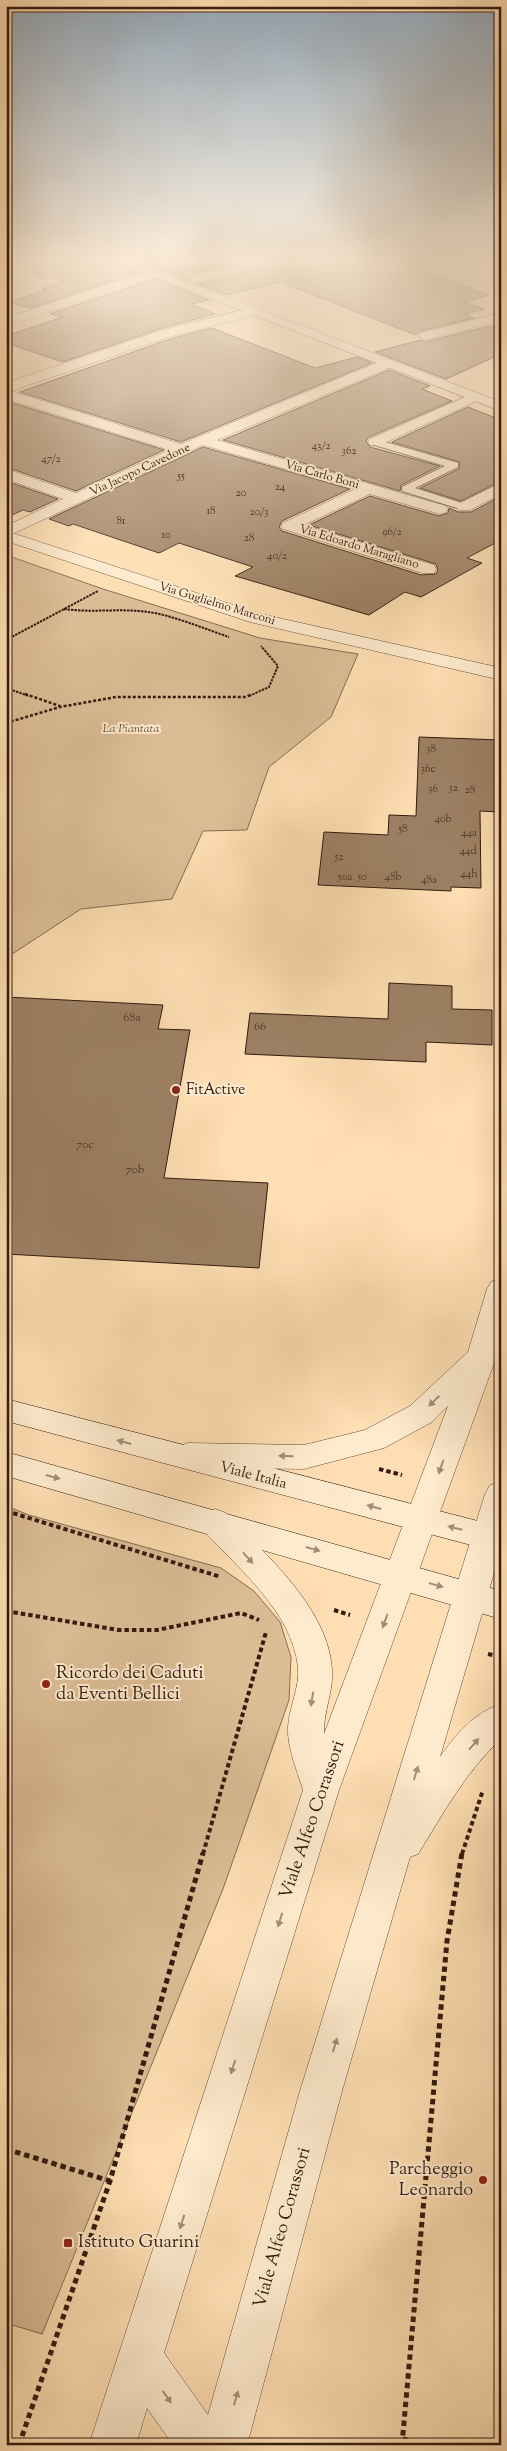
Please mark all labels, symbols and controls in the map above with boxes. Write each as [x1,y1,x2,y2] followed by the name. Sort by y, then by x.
[312,438,330,454] house number: 43/2
[87,439,194,501] street label: Via Jacopo Cavedone
[342,443,356,459] house number: 362
[41,451,61,467] house number: 47/2
[283,456,362,494] street label: Via Carlo Boni
[176,468,185,484] house number: 55
[275,479,286,495] house number: 24
[236,485,247,501] house number: 20
[206,503,216,519] house number: 18
[249,504,269,520] house number: 20/3
[116,513,126,529] house number: 81
[297,520,422,574] street label: Via Edoardo Maragliano
[382,524,402,540] house number: 96/2
[161,527,171,543] house number: 10
[244,530,255,546] house number: 28
[267,548,287,564] house number: 40/2
[157,578,278,630] street label: Via Guglielmo Marconi
[102,720,160,738] park label: La Piantata
[426,741,436,757] house number: 38
[421,761,435,777] house number: 36c
[448,780,458,796] house number: 32
[428,781,438,797] house number: 36
[465,782,476,798] house number: 28
[434,811,452,827] house number: 40b
[397,821,408,837] house number: 58
[461,825,477,841] house number: 44a
[459,843,477,859] house number: 44d
[334,849,343,865] house number: 52
[460,866,478,882] house number: 44h
[337,869,352,885] house number: 50a
[356,869,367,885] house number: 50
[384,869,402,885] house number: 48b
[421,872,437,888] house number: 48a
[123,1009,141,1027] house number: 68a
[254,1018,266,1036] house number: 66
[186,1080,245,1101] place label: FitActive
[170,1084,182,1096] marker: FitActive
[76,1136,94,1154] house number: 70c
[126,1161,145,1179] house number: 70b
[428,1395,440,1407] one-way arrow
[117,1438,132,1446] one-way arrow
[277,1452,293,1460] one-way arrow
[217,1457,289,1495] street label: Viale Italia
[437,1460,445,1475] one-way arrow
[46,1474,61,1482] one-way arrow
[367,1503,382,1511] one-way arrow
[447,1524,462,1532] one-way arrow
[305,1546,320,1554] one-way arrow
[242,1552,253,1565] one-way arrow
[429,1581,444,1589] one-way arrow
[381,1613,388,1628] one-way arrow
[56,1661,204,1708] place label: Ricordo dei Caduti da Eventi Bellici
[40,1678,52,1690] marker: Ricordo dei Caduti da Eventi Bellici
[307,1691,315,1707] one-way arrow
[274,1737,352,1903] street label: Viale Alfeo Corassori
[468,1738,479,1751] one-way arrow
[413,1766,421,1781] one-way arrow
[275,1913,283,1928] one-way arrow
[331,2037,339,2052] one-way arrow
[228,2060,236,2075] one-way arrow
[248,2145,318,2311] street label: Viale Alfeo Corassori
[389,2157,473,2204] place label: Parcheggio Leonardo
[477,2174,489,2186] marker: Parcheggio Leonardo
[178,2214,185,2229] one-way arrow
[78,2230,199,2256] place label: Istituto Guarini
[62,2237,74,2249] marker: Istituto Guarini
[162,2390,172,2404] one-way arrow
[232,2390,240,2405] one-way arrow

